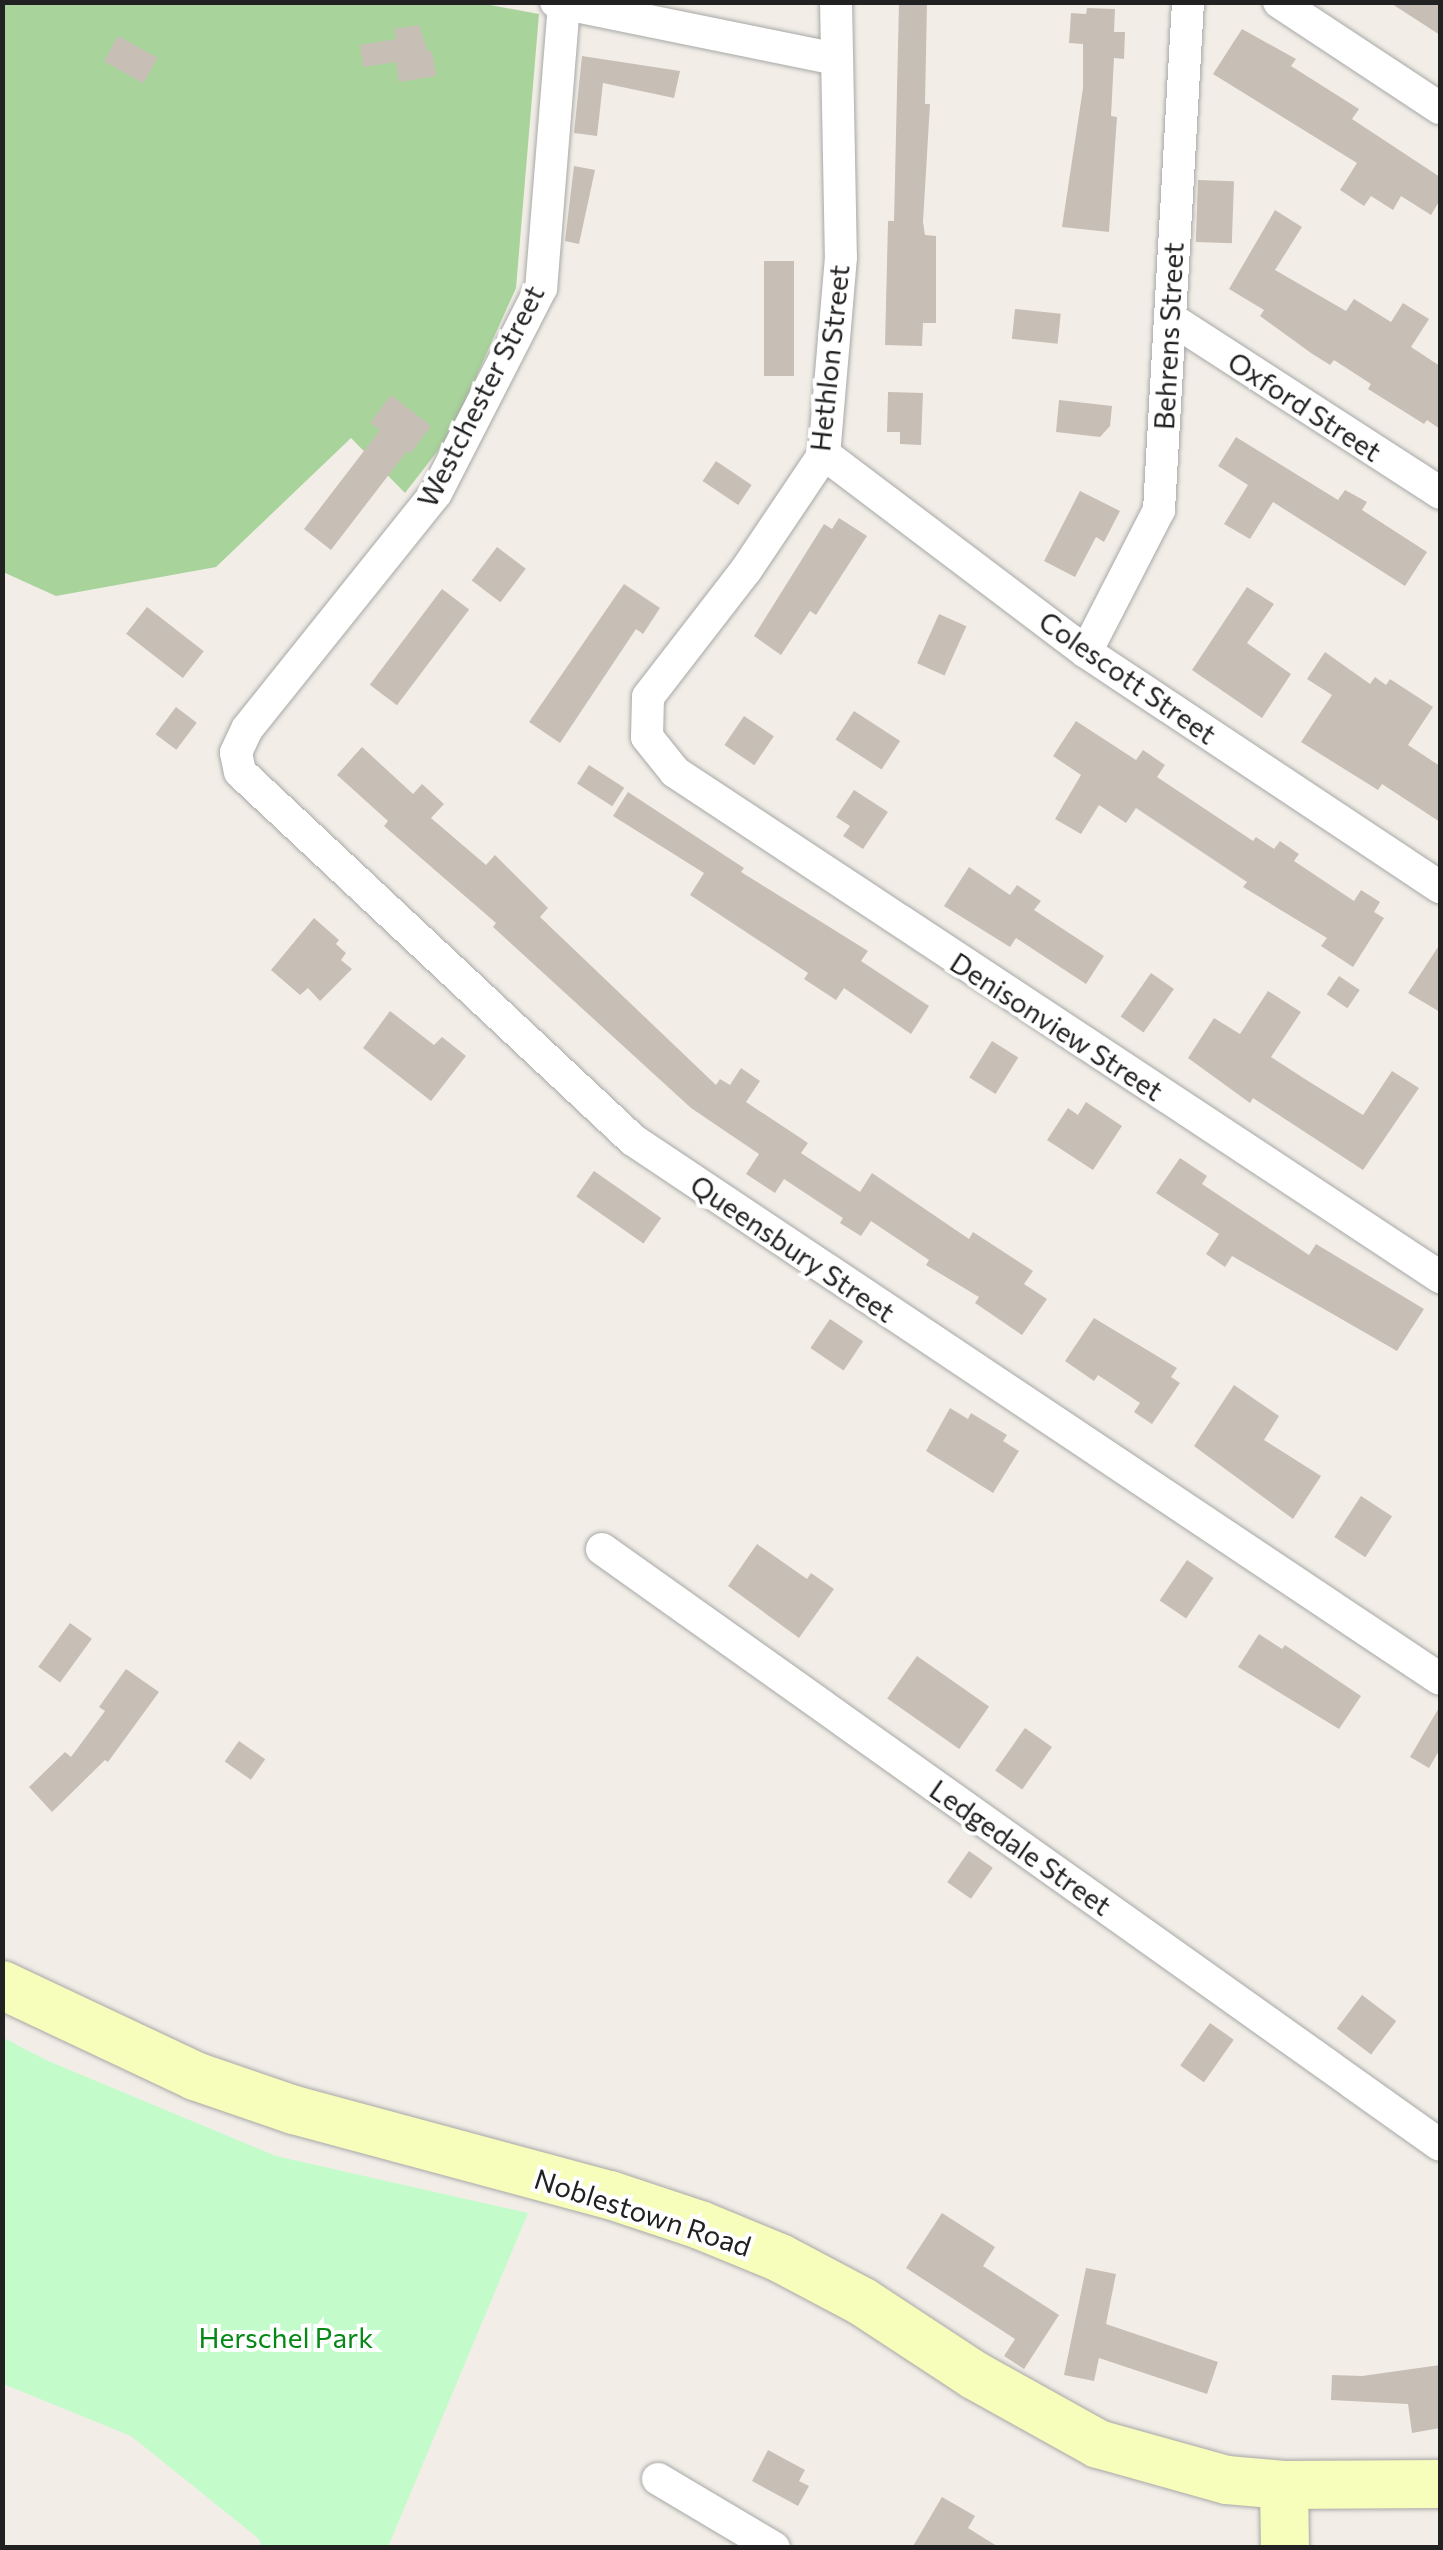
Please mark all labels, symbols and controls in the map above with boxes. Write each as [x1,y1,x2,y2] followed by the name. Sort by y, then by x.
[1146,241,1190,431] street label: Behrens Street
[802,263,856,453] street label: Hethlon Street
[410,280,550,512] street label: Westchester Street
[1222,344,1388,468] street label: Oxford Street
[1033,603,1223,751] street label: Colescott Street
[944,945,1170,1107] street label: Denisonview Street
[684,1167,902,1329] street label: Queensbury Street
[924,1772,1118,1922] street label: Ledgedale Street
[530,2161,756,2263] street label: Noblestown Road
[199,2320,373,2354] park label: Herschel Park

